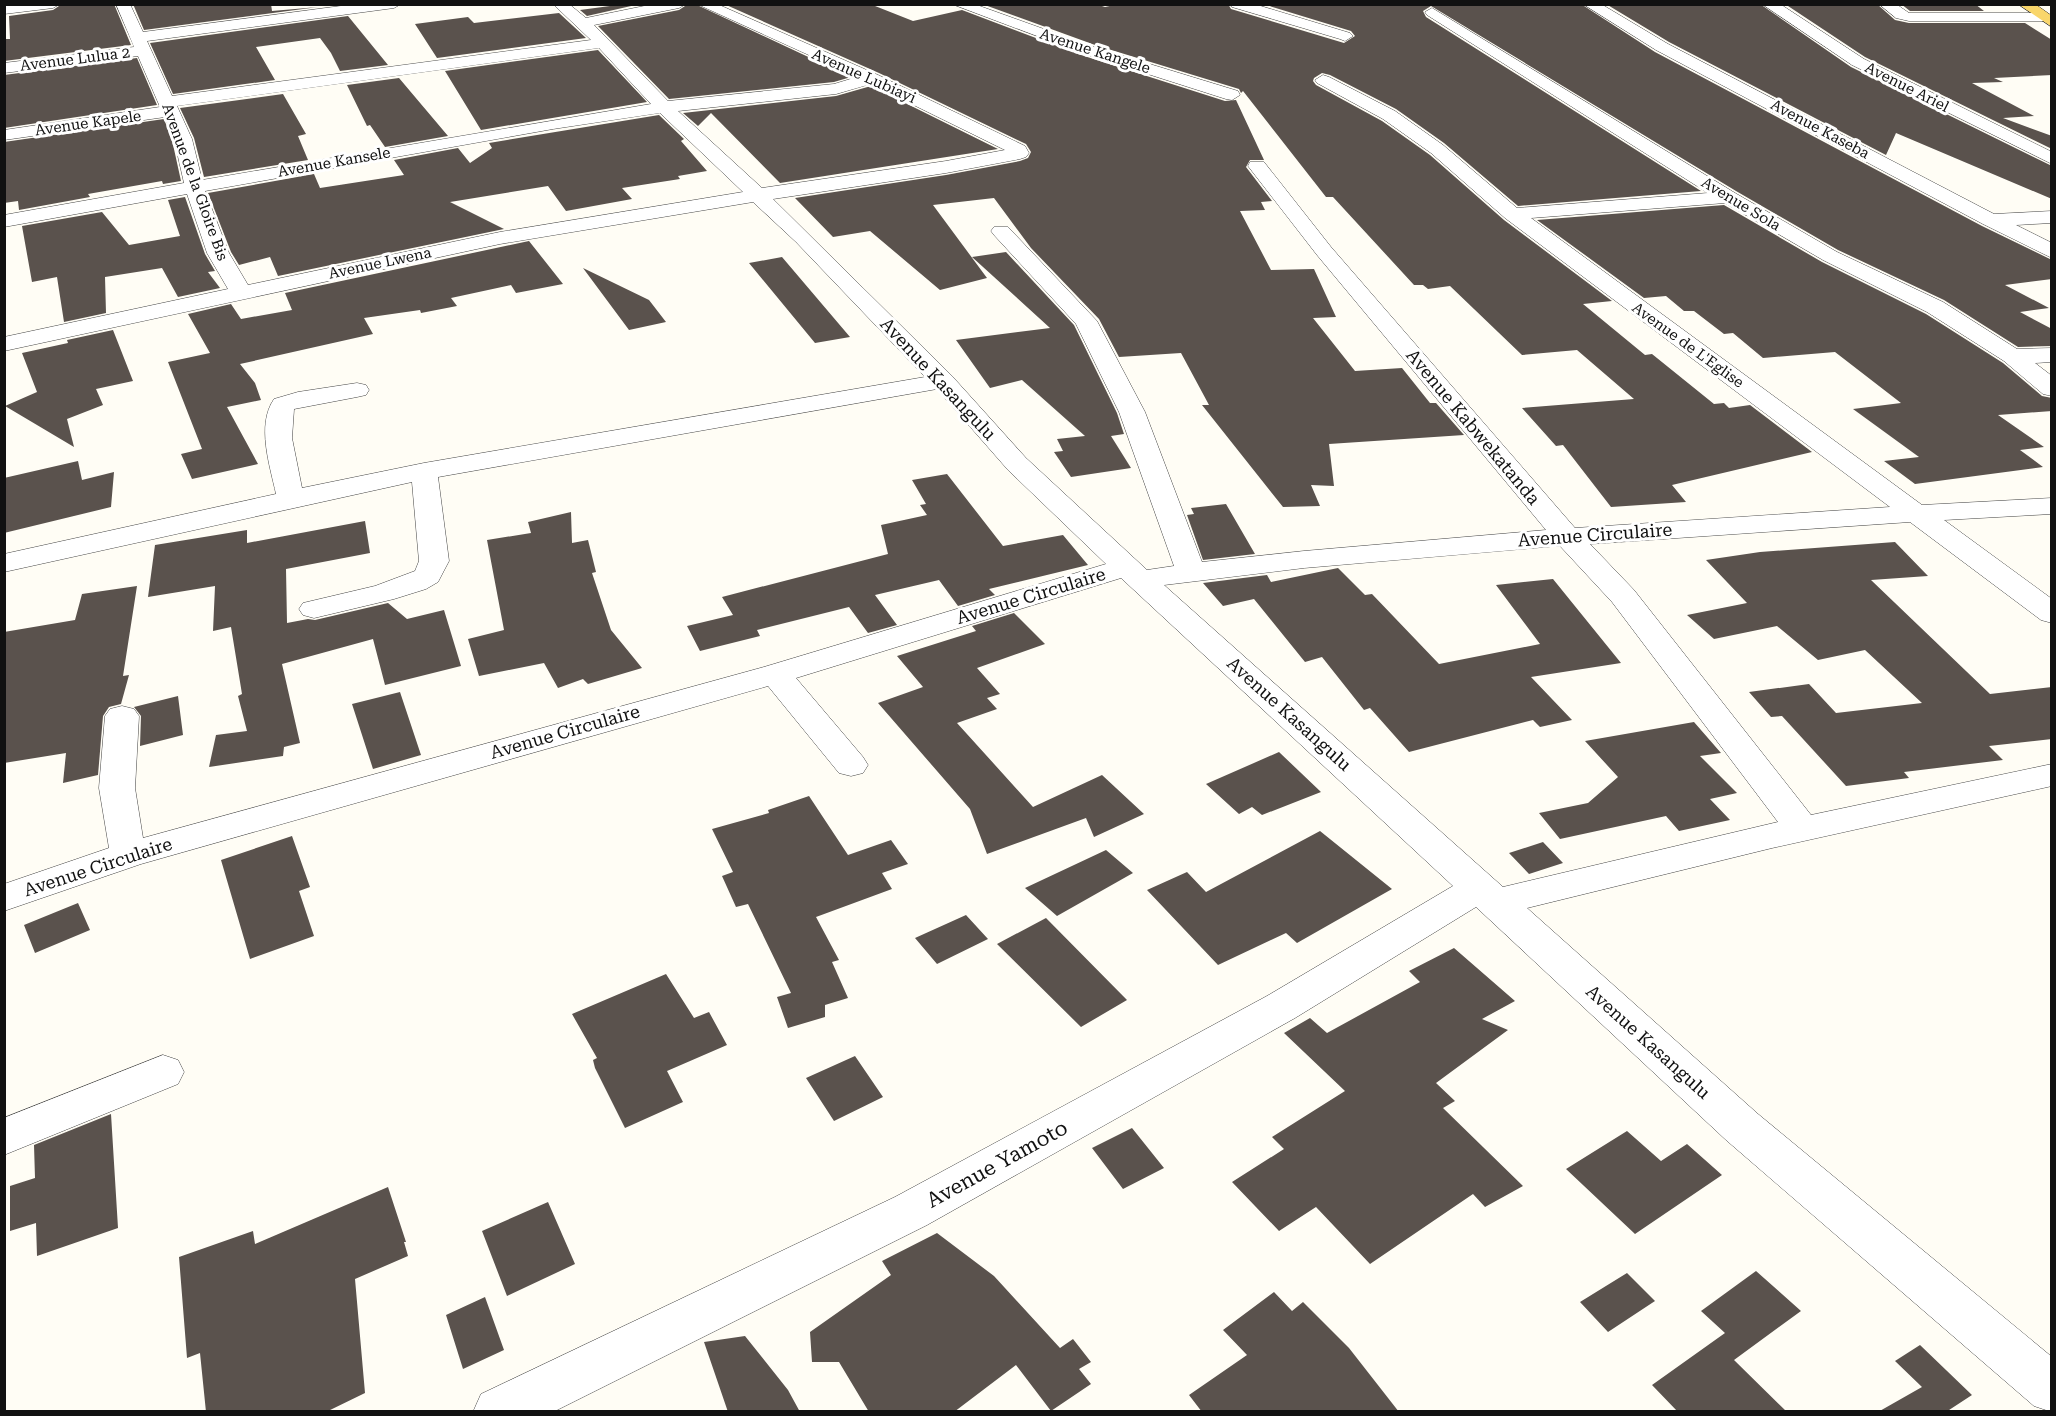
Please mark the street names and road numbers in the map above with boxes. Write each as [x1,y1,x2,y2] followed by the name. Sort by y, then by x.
[1037,25,1153,77] street label: Avenue Kangele
[19,43,131,75] street label: Avenue Lulua 2
[809,45,919,107] street label: Avenue Lubiayi
[1862,58,1952,116] street label: Avenue Ariel
[1768,95,1872,163] street label: Avenue Kaseba
[158,101,232,263] street label: Avenue de la Gloire Bis
[34,107,142,139] street label: Avenue Kapele
[276,143,392,181] street label: Avenue Kansele
[1698,173,1784,235] street label: Avenue Sola
[327,243,433,283] street label: Avenue Lwena
[1629,298,1747,392] street label: Avenue de L'Eglise
[876,313,1001,444] street label: Avenue Kasangulu
[1402,345,1545,509] street label: Avenue Kabwekatanda
[1517,519,1673,550] street label: Avenue Circulaire
[954,563,1108,628] street label: Avenue Circulaire
[1223,652,1356,775] street label: Avenue Kasangulu
[488,700,642,763] street label: Avenue Circulaire
[21,833,175,900] street label: Avenue Circulaire
[1582,980,1715,1103] street label: Avenue Kasangulu
[922,1115,1072,1213] street label: Avenue Yamoto

